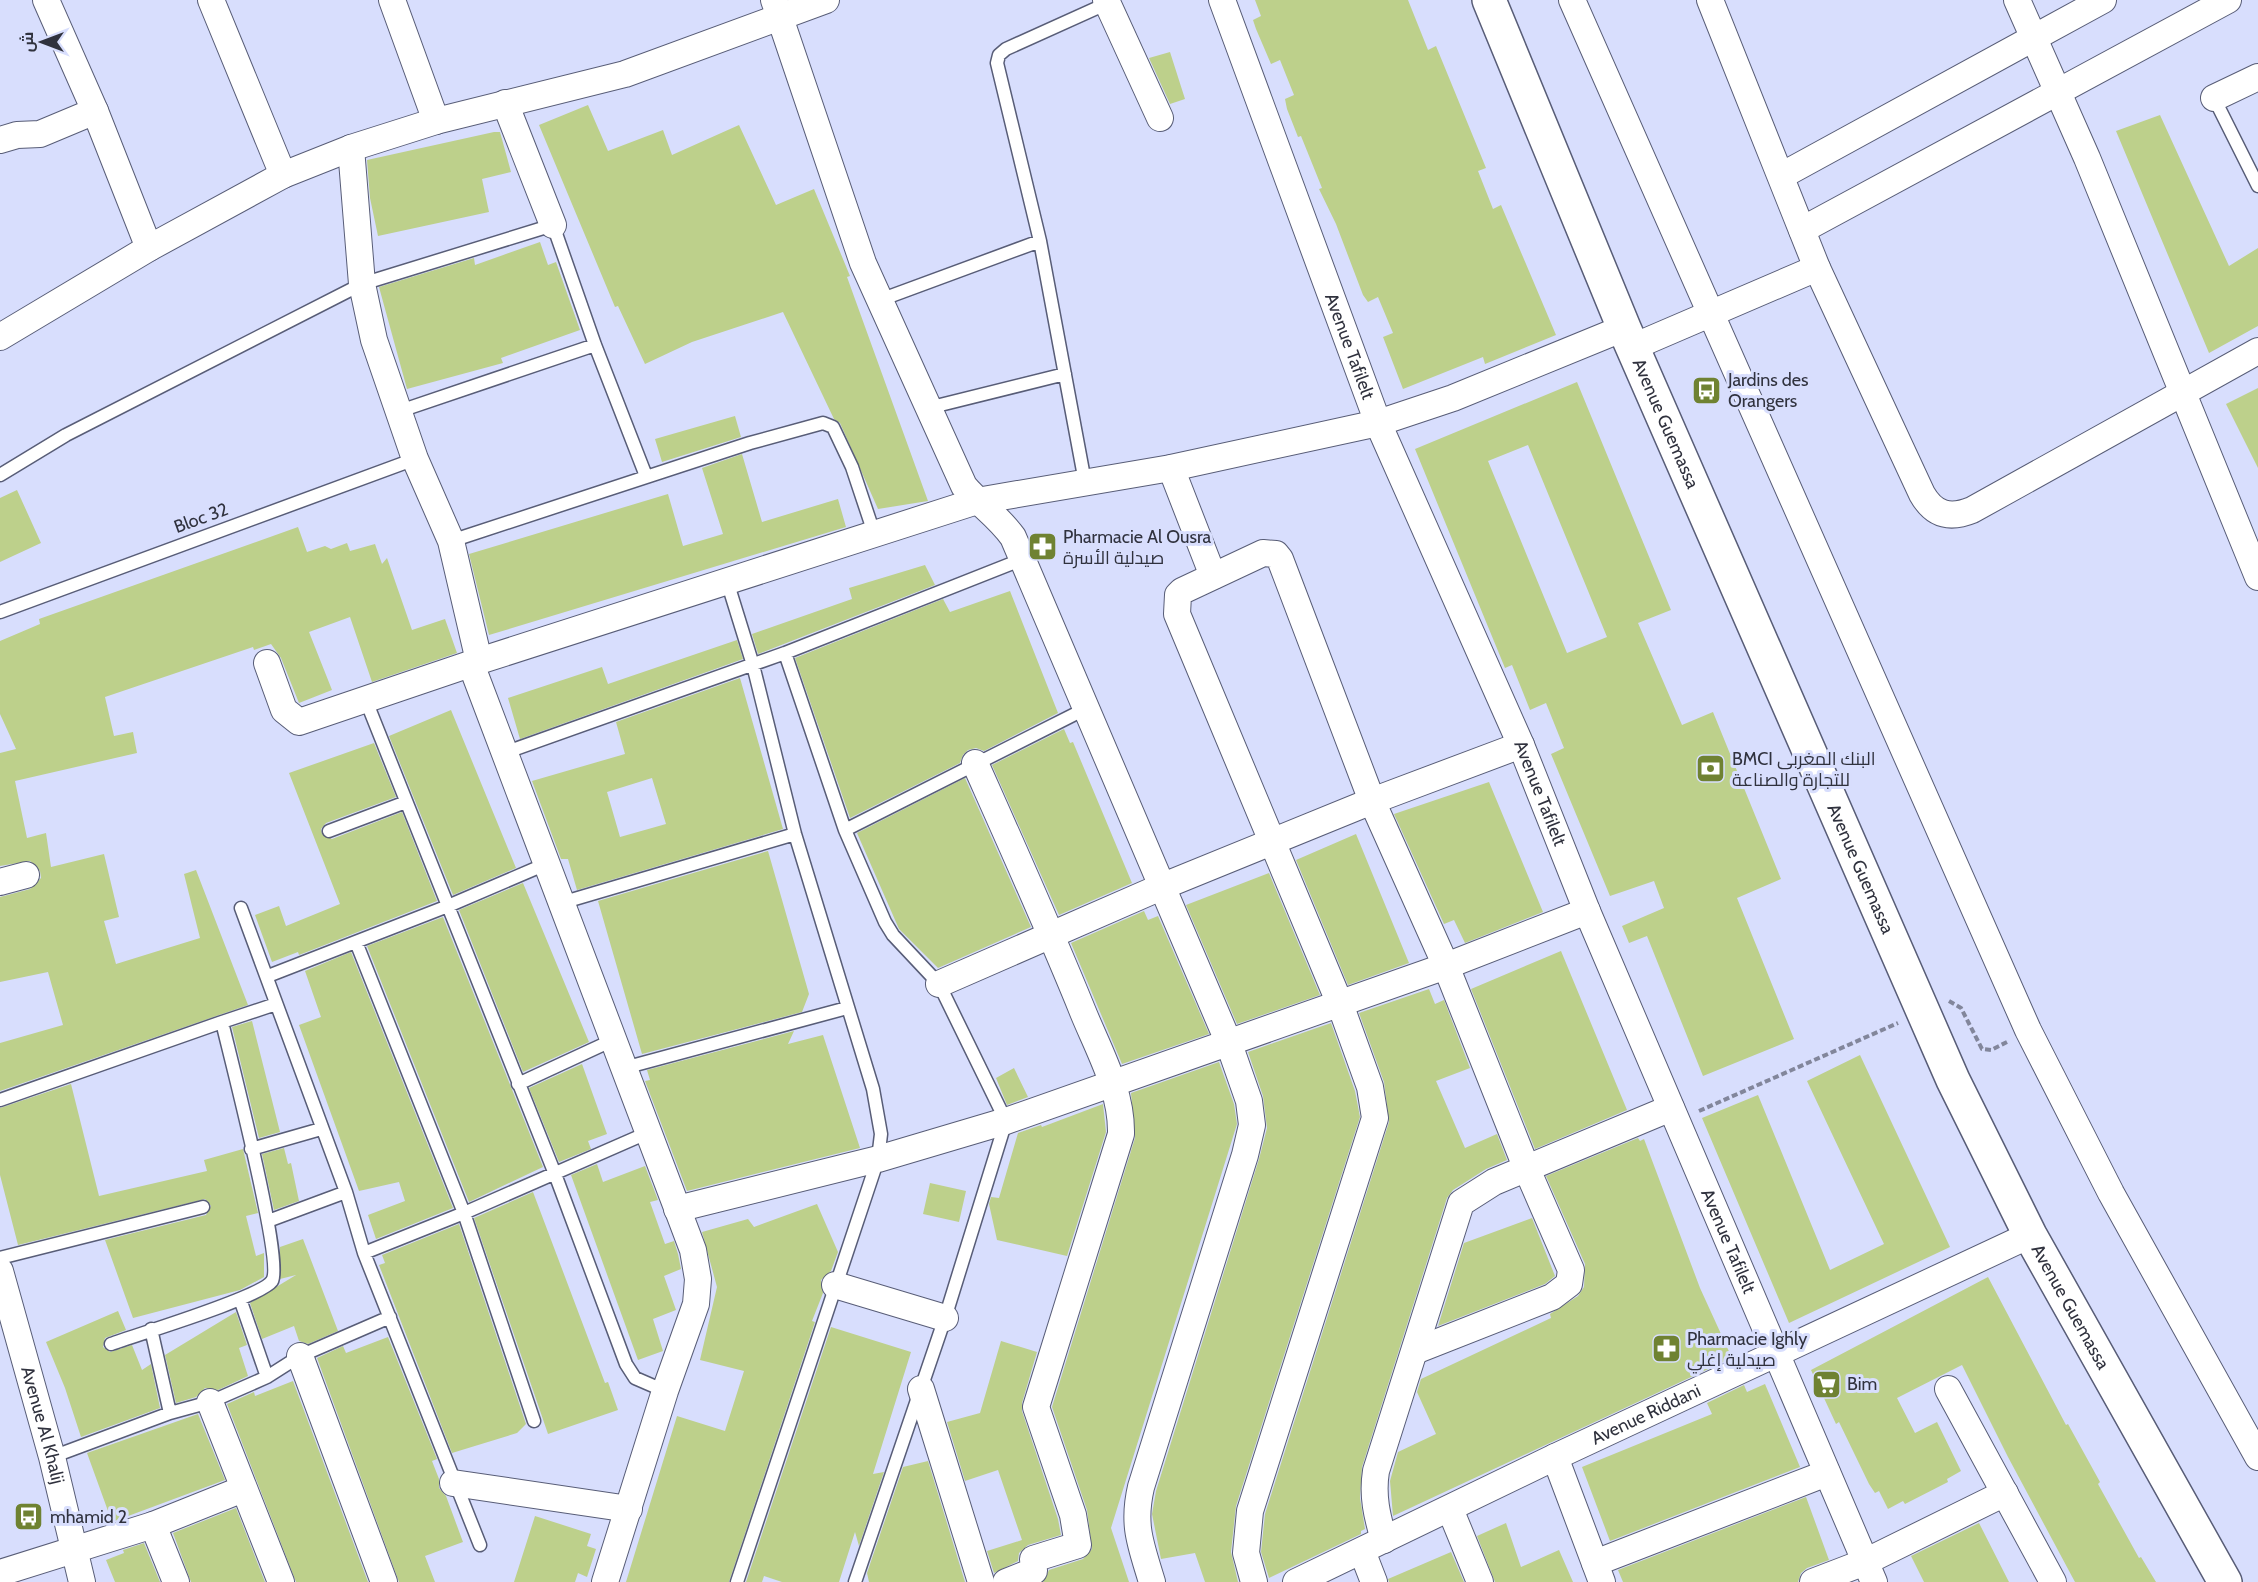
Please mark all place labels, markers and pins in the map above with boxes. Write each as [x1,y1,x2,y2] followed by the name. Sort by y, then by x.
[1727,369,1809,412] place label: Jardins des Orangers
[1691,374,1723,406] bus stop icon: Jardins des Orangers
[1063,526,1211,569] place label: Pharmacie Al Ousra صيدلية الأسرة
[1026,531,1058,563] pharmacy icon: Pharmacie Al Ousra صيدلية الأسرة
[1732,748,1876,791] place label: BMCI البنك المغربي للتجارة والصناعة
[1695,753,1727,785] bank icon: BMCI البنك المغربي للتجارة والصناعة
[1687,1328,1807,1374] place label: Pharmacie Ighly صيدلية إغلي
[1650,1333,1682,1365] pharmacy icon: Pharmacie Ighly صيدلية إغلي
[1810,1368,1842,1400] supermarket icon: Bim
[1847,1373,1877,1395] place label: Bim
[13,1501,45,1533] bus stop icon: mhamid 2
[50,1506,127,1528] place label: mhamid 2

